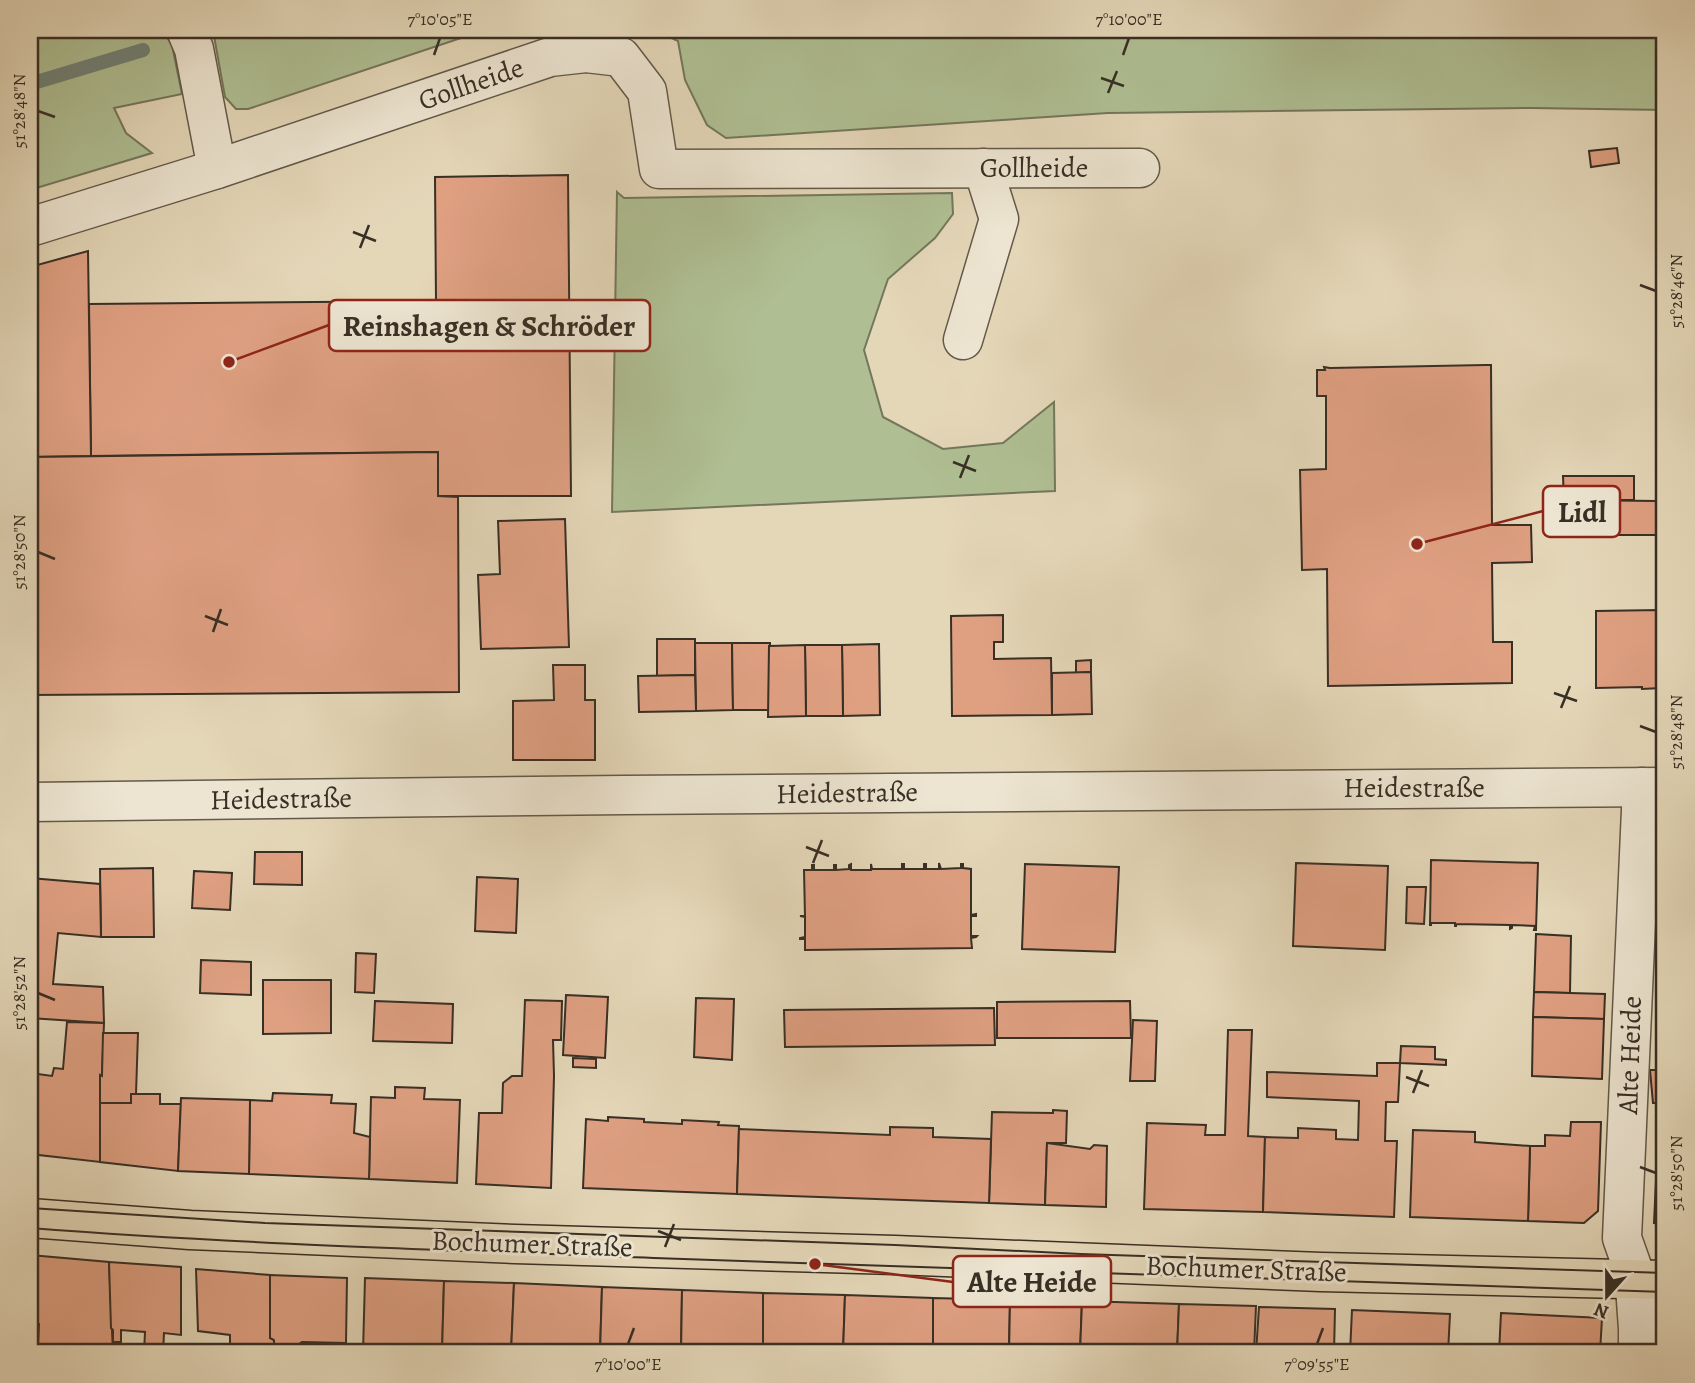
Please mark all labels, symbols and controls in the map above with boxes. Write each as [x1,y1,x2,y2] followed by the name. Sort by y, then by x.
[407,7,473,31] text: 7°10'05"E
[1095,7,1163,31] text: 7°10'00"E
[413,48,529,120] street label: Gollheide
[7,73,31,148] text: 51°28'48"N
[980,149,1088,187] street label: Gollheide
[1664,254,1688,328] text: 51°28'46"N
[329,300,650,351] callout: Reinshagen & Schröder
[343,306,635,346] text: Reinshagen & Schröder
[1543,486,1620,537] callout: Lidl
[1558,492,1606,532] text: Lidl
[7,514,31,590] text: 51°28'50"N
[1664,694,1688,769] text: 51°28'48"N
[1343,769,1485,807] street label: Heidestraße
[776,773,918,813] street label: Heidestraße
[210,779,352,819] street label: Heidestraße
[7,956,31,1030] text: 51°28'52"N
[1609,995,1651,1116] street label: Alte Heide
[1664,1135,1688,1211] text: 51°28'50"N
[431,1222,633,1266] street label: Bochumer Straße
[1145,1247,1347,1291] street label: Bochumer Straße
[953,1256,1111,1307] callout: Alte Heide
[1572,1260,1642,1330] north arrow
[966,1262,1097,1302] text: Alte Heide
[1590,1296,1612,1326] text: N
[594,1352,662,1376] text: 7°10'00"E
[1284,1352,1350,1376] text: 7°09'55"E

